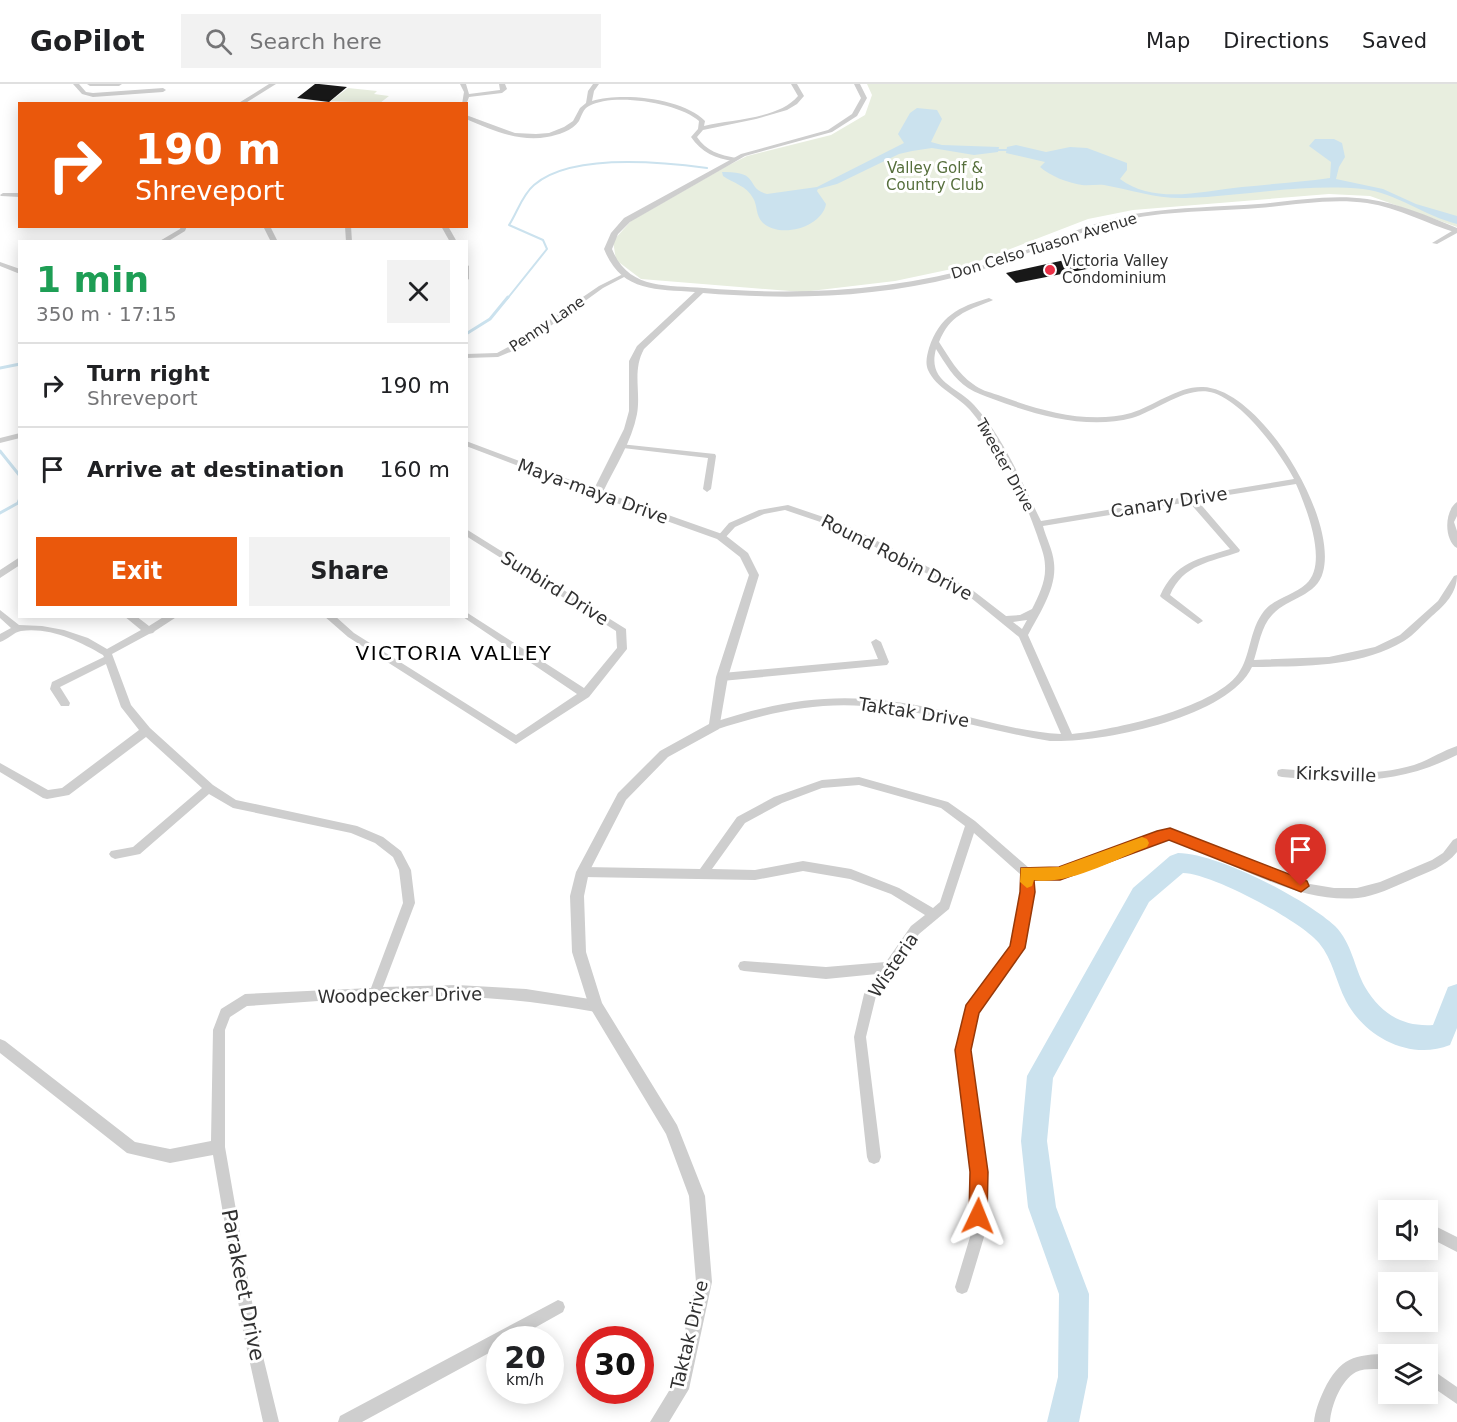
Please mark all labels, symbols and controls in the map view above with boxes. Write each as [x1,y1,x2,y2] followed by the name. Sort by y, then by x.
[181,14,601,68] search box
[30,25,145,58] text: GoPilot
[202,25,235,58] icon: search
[250,29,382,54] text: Search here
[1146,29,1190,53] text: Map
[1223,29,1329,53] text: Directions
[1362,29,1427,53] text: Saved
[135,125,281,174] text: 190 m
[36,126,114,204] icon: right
[886,159,984,194] park label: Valley Golf & Country Club
[135,175,284,206] text: Shreveport
[949,209,1139,283] street label: Don Celso Tuason Avenue
[1062,252,1169,287] place label: Victoria Valley Condominium
[36,259,149,300] text: 1 min
[387,260,450,323] button: close
[1043,263,1057,277] marker: Victoria Valley Condominium
[506,292,588,356] street label: Penny Lane
[36,302,177,326] text: 350 m · 17:15
[87,361,210,386] text: Turn right
[36,369,69,402] icon: right
[380,373,450,398] text: 190 m
[87,386,198,410] text: Shreveport
[972,415,1038,515] street label: Tweeter Drive
[36,453,69,486] icon: arrive
[515,454,671,528] street label: Maya-maya Drive
[87,457,344,482] text: Arrive at destination
[380,457,450,482] text: 160 m
[1109,482,1229,522] street label: Canary Drive
[818,510,976,604] street label: Round Robin Drive
[36,537,237,606] button: Exit
[249,537,450,606] button: Share
[497,547,613,629] street label: Sunbird Drive
[355,641,553,665] district label: VICTORIA VALLEY
[856,693,971,731] street label: Taktak Drive
[1295,762,1377,786] street label: Kirksville
[1275,824,1326,886] pin
[1284,833,1317,866] icon: arrive
[864,929,922,1001] street label: Wisteria
[318,983,482,1007] street label: Woodpecker Drive
[946,1184,1010,1248] position arrow
[1378,1200,1438,1404] map controls
[1378,1200,1438,1260] button: sound
[217,1207,269,1363] street label: Parakeet Drive
[1378,1272,1438,1332] button: search
[666,1278,712,1393] street label: Taktak Drive
[576,1326,654,1404] speed limit sign: 30
[504,1340,546,1375] text: 20
[1378,1344,1438,1404] button: layers
[506,1371,544,1389] text: km/h

